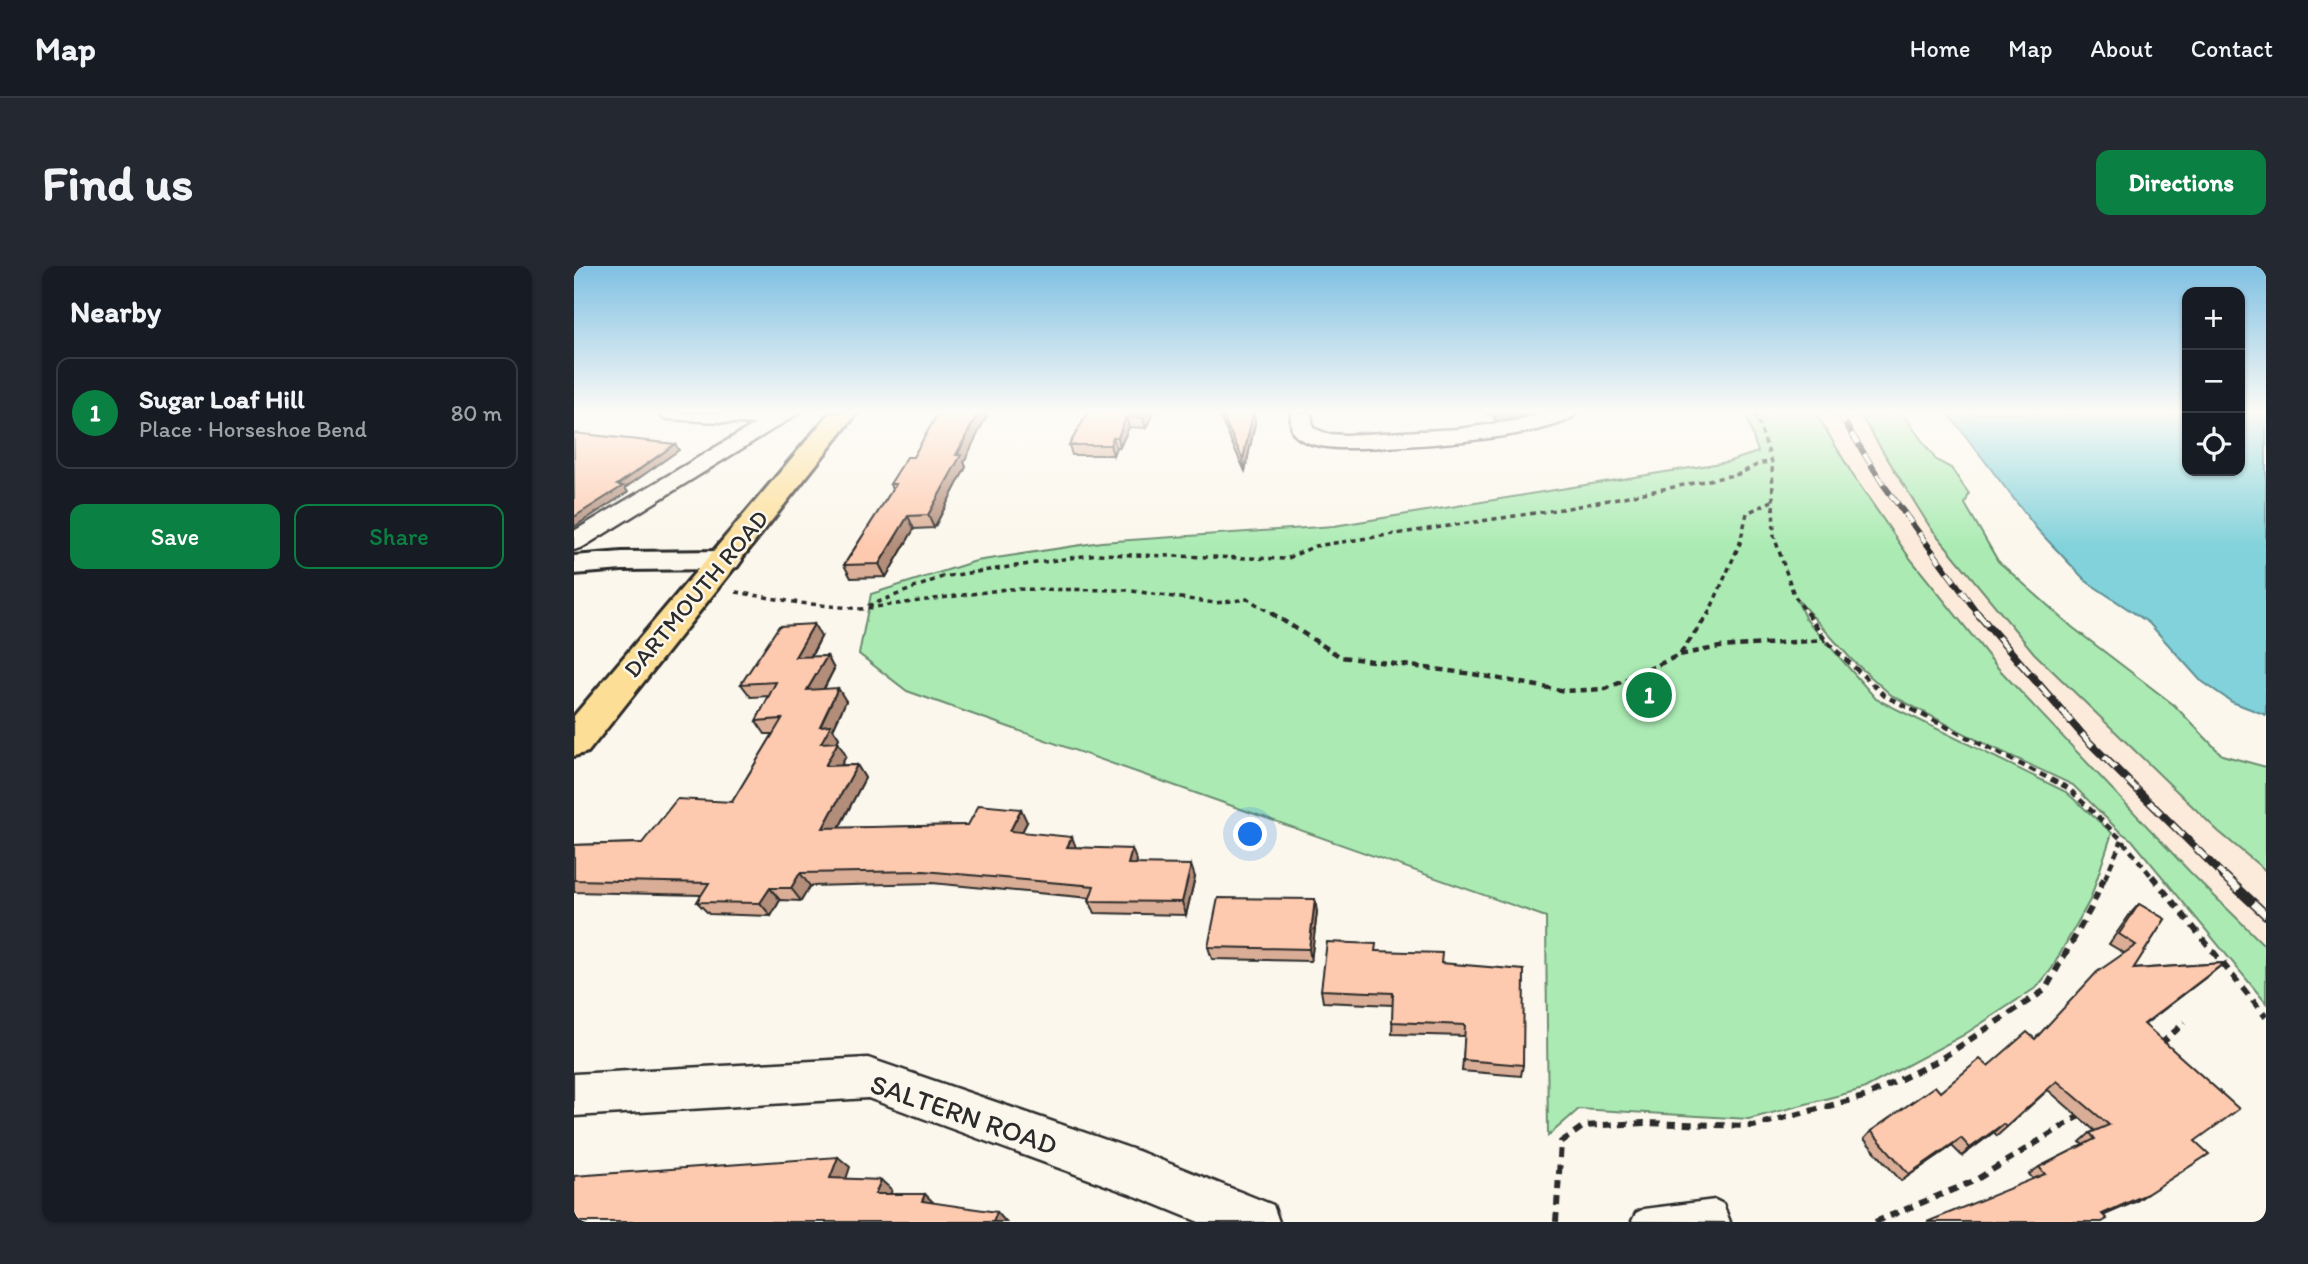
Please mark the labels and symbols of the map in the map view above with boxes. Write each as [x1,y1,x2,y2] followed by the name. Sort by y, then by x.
[617,504,774,683] street label: DARTMOUTH ROAD
[1626,669,1672,721] pin: 1
[1233,817,1267,851] your location
[866,1066,1062,1162] street label: SALTERN ROAD

